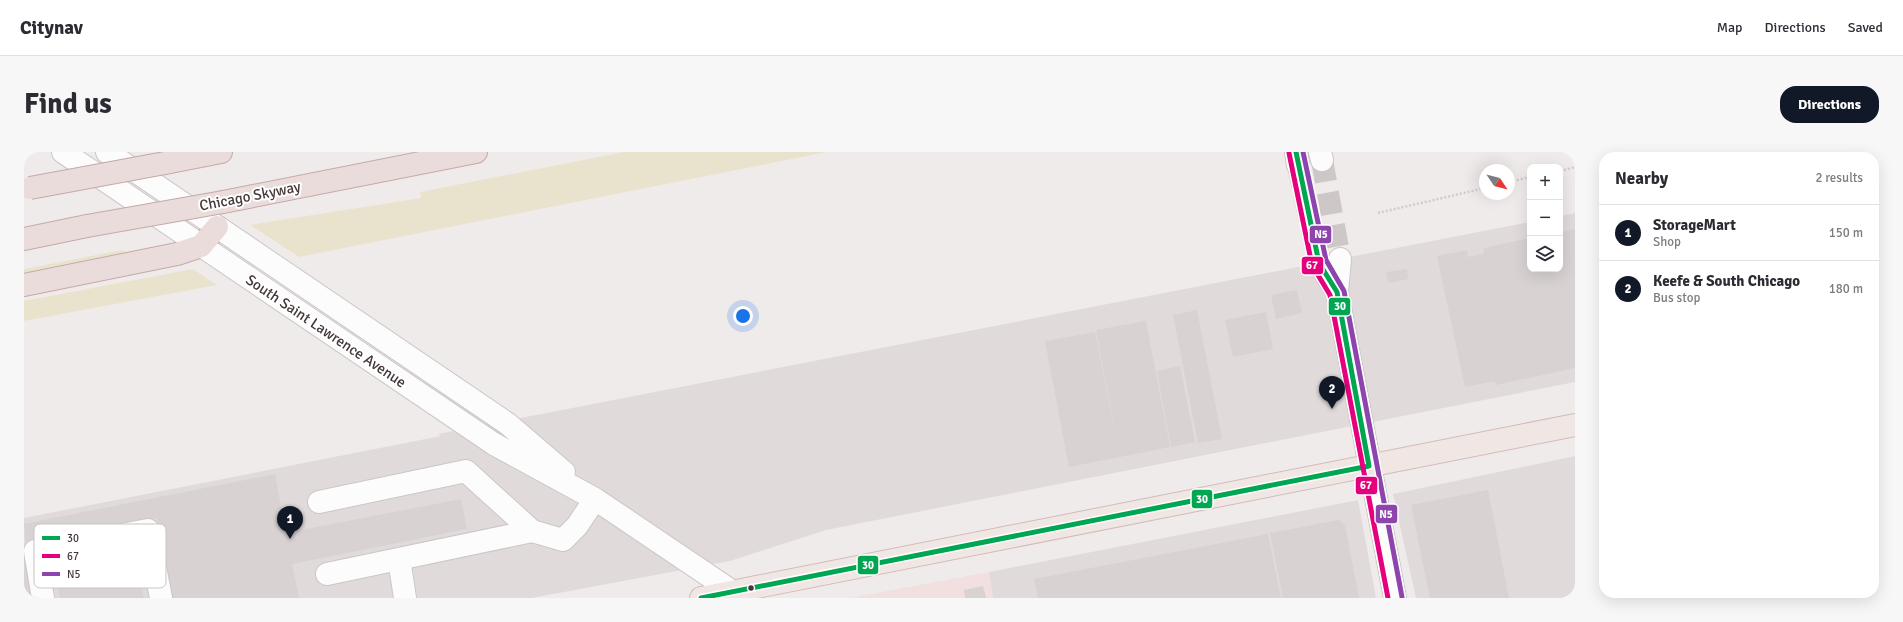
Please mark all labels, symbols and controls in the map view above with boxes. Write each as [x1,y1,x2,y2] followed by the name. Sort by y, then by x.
[20,16,83,40] text: Citynav
[1717,19,1743,36] text: Map
[1765,19,1826,36] text: Directions
[1848,19,1883,36] text: Saved
[1780,86,1879,123] button: Directions
[24,87,112,121] text: Find us
[1479,164,1515,200] north arrow
[1527,164,1563,272] map controls
[1527,164,1563,200] button: +
[1615,168,1668,189] text: Nearby
[1815,170,1863,186] text: 2 results
[198,177,302,215] street label: Chicago Skyway
[1527,200,1563,236] button: −
[1653,216,1736,234] text: StorageMart
[1309,225,1332,244] line badge: N5
[1624,225,1632,241] text: 1
[1829,225,1863,241] text: 150 m
[1314,228,1328,241] text: N5
[1653,234,1681,250] text: Shop
[1527,236,1563,272] button: layers
[1301,256,1324,275] line badge: 67
[1306,259,1318,272] text: 67
[242,271,410,391] street label: South Saint Lawrence Avenue
[1653,272,1800,290] text: Keefe & South Chicago
[1624,281,1632,297] text: 2
[1829,281,1863,297] text: 180 m
[1653,290,1700,306] text: Bus stop
[1328,297,1351,316] line badge: 30
[1334,300,1346,313] text: 30
[733,306,753,326] your location
[1319,376,1345,409] pin: 2
[1355,476,1378,495] line badge: 67
[1360,479,1372,492] text: 67
[1191,489,1213,509] line badge: 30
[1196,493,1208,506] text: 30
[1375,504,1398,524] line badge: N5
[277,506,303,539] pin: 1
[1379,508,1393,521] text: N5
[34,524,166,588] legend
[67,532,79,545] text: 30
[67,550,79,563] text: 67
[857,555,879,575] line badge: 30
[862,559,874,572] text: 30
[67,568,80,581] text: N5
[746,583,756,593] unlabelled marker

